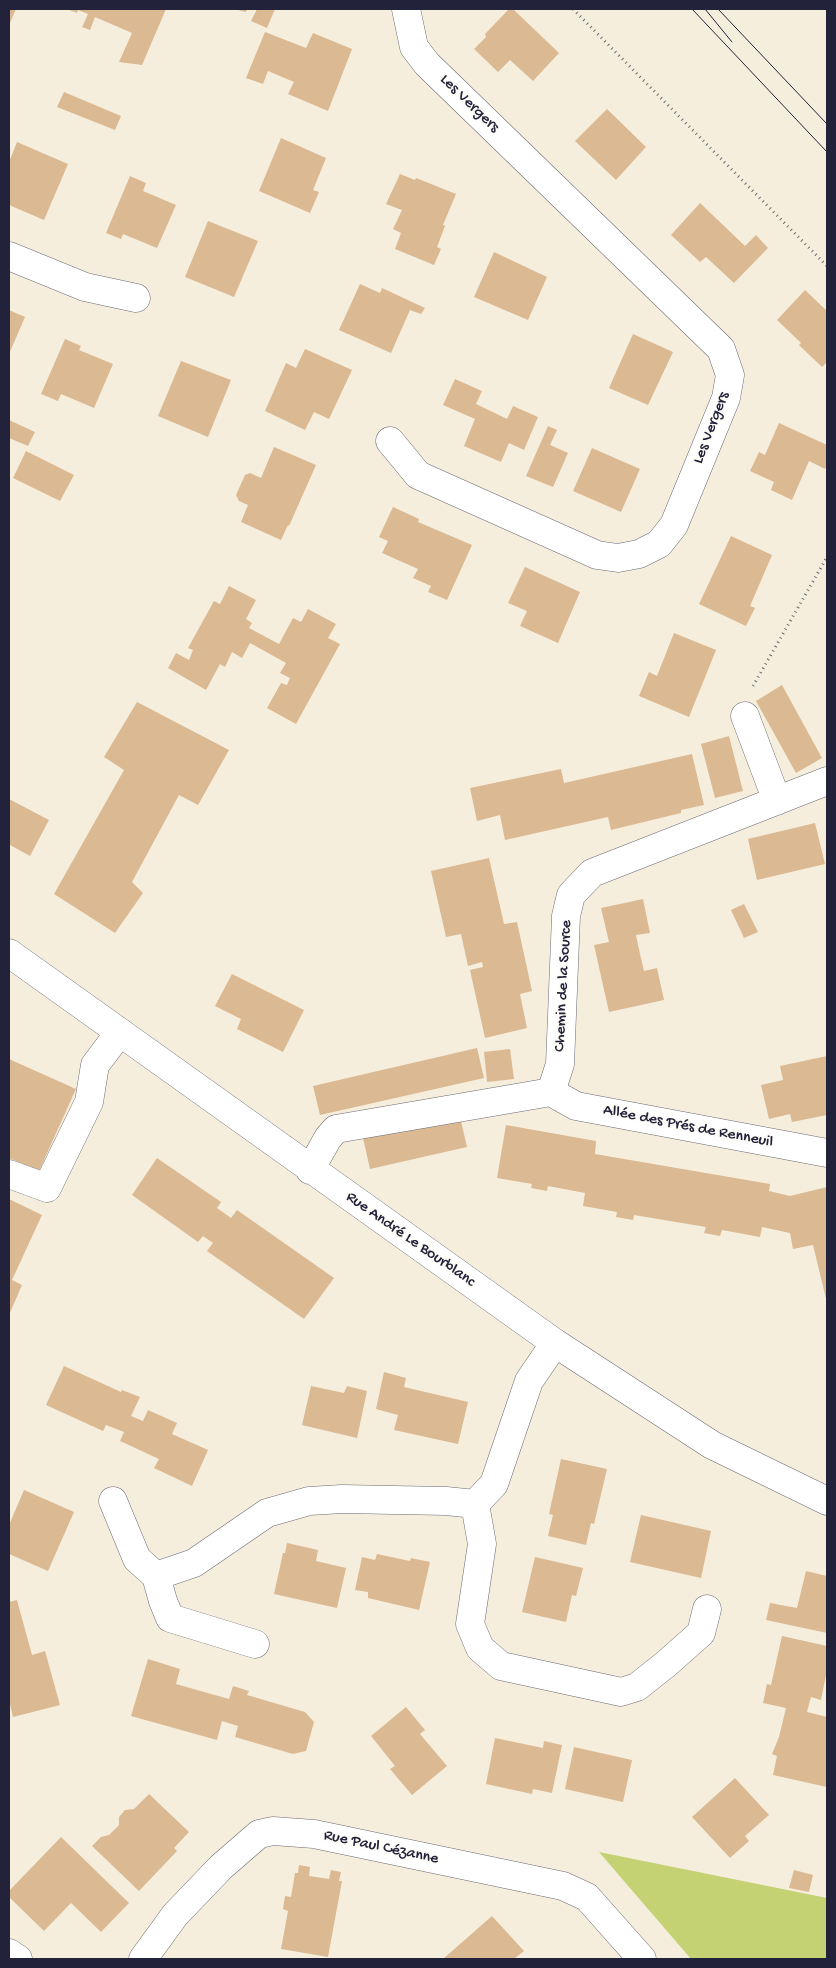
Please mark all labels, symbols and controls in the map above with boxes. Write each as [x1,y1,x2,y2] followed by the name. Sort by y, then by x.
[435,71,503,137] street label: Les Vergers
[690,389,734,467] street label: Les Vergers
[551,920,577,1052] street label: Chemin de la Source
[601,1101,775,1153] street label: Allée des Prés de Renneuil
[342,1188,478,1292] street label: Rue André Le Bourblanc
[322,1826,440,1870] street label: Rue Paul Cézanne

